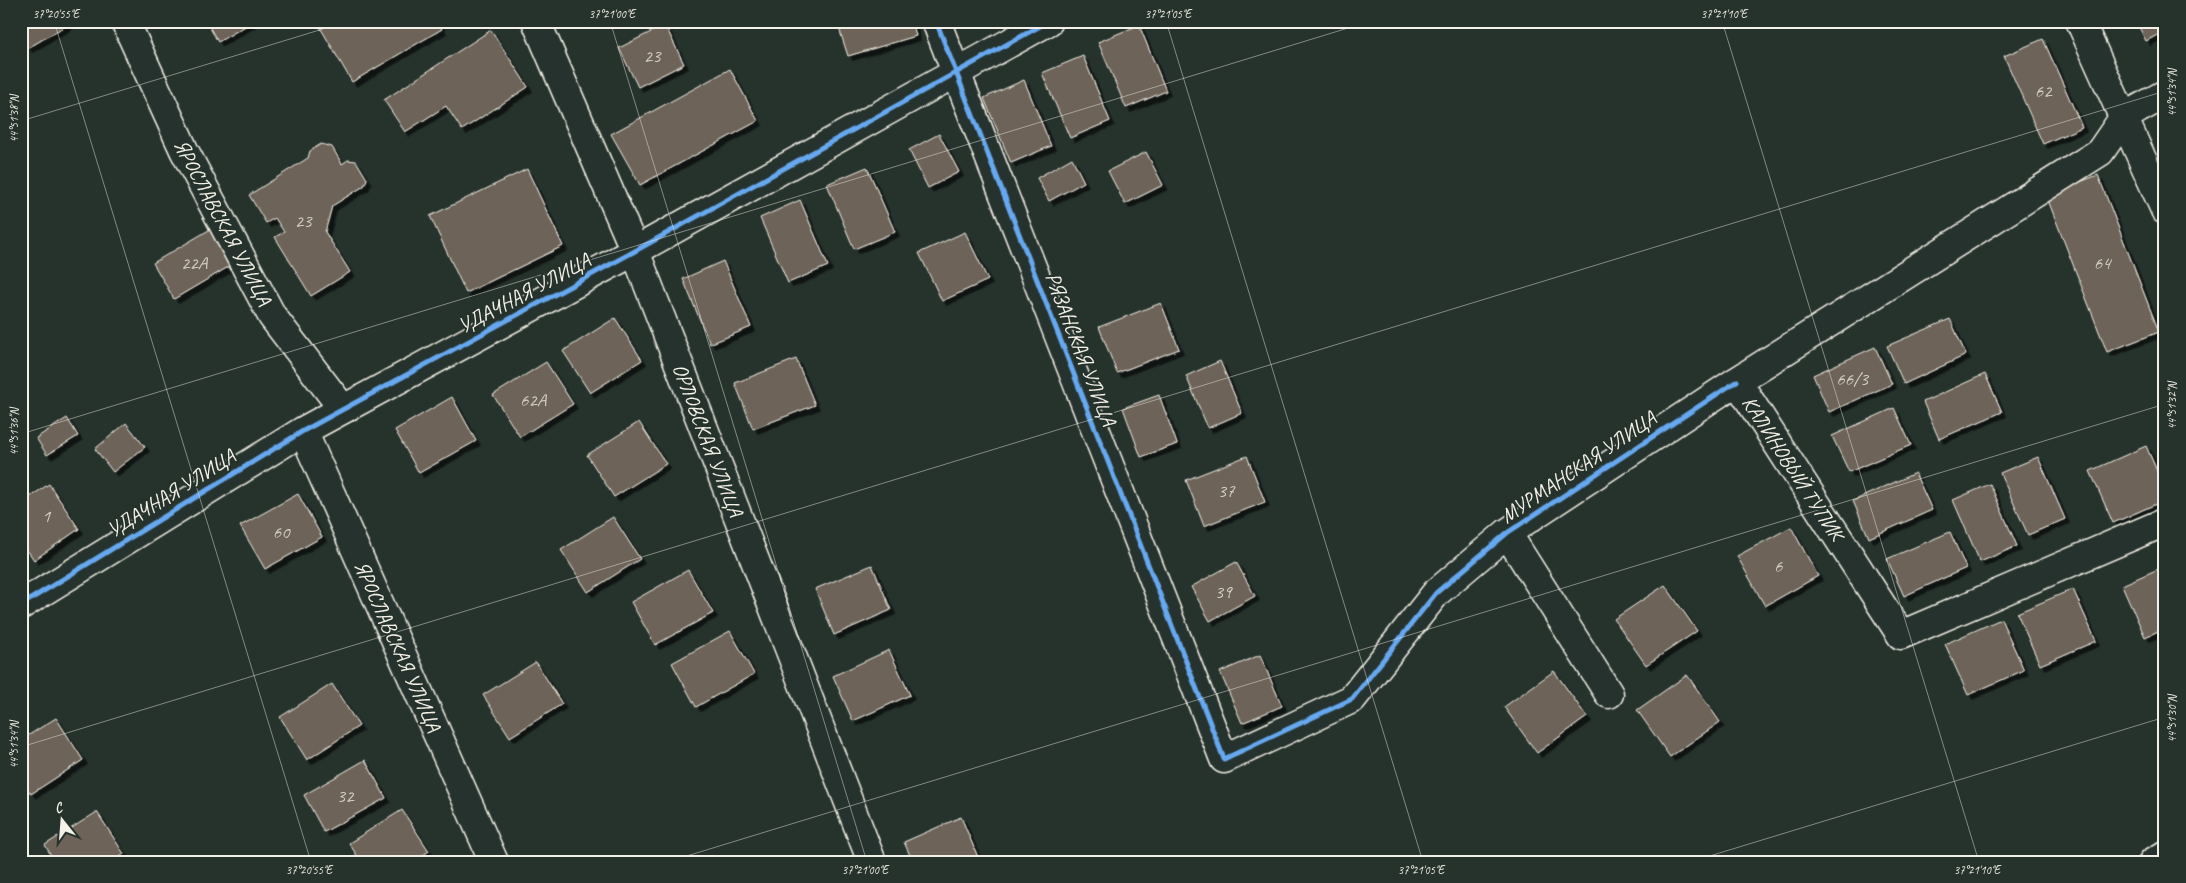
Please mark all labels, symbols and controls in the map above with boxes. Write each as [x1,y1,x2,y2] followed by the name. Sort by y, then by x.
[33,6,81,22] text: 37°20'55"E
[589,6,637,22] text: 37°21'00"E
[1145,6,1193,22] text: 37°21'05"E
[1701,6,1749,22] text: 37°21'10"E
[643,44,662,68] house number: 23
[2164,68,2180,117] text: 44°51'34"N
[2034,79,2053,103] house number: 62
[6,94,22,143] text: 44°51'38"N
[168,134,278,310] street label: ЯРОСЛАВСКАЯ УЛИЦА
[294,209,313,233] house number: 23
[453,246,596,339] street label: УДАЧНАЯ УЛИЦА
[181,251,209,275] house number: 22А
[2093,251,2113,275] house number: 64
[1040,269,1123,431] street label: РЯЗАНСКАЯ УЛИЦА
[667,360,750,521] street label: ОРЛОВСКАЯ УЛИЦА
[1836,367,1869,391] house number: 66/3
[2164,381,2180,430] text: 44°51'32"N
[520,388,548,412] house number: 62А
[1737,391,1851,548] street label: КАЛИНОВЫЙ ТУПИК
[1495,404,1662,529] street label: МУРМАНСКАЯ УЛИЦА
[6,407,22,456] text: 44°51'36"N
[102,442,241,543] street label: УДАЧНАЯ УЛИЦА
[1217,479,1236,503] house number: 37
[42,504,52,528] house number: 1
[272,520,291,544] house number: 60
[1774,554,1784,578] house number: 6
[349,556,448,736] street label: ЯРОСЛАВСКАЯ УЛИЦА
[1214,580,1233,604] house number: 39
[2164,694,2180,743] text: 44°51'30"N
[6,720,22,769] text: 44°51'34"N
[336,784,355,808] house number: 32
[38,796,88,846] north arrow
[53,798,66,817] text: С
[286,862,334,878] text: 37°20'55"E
[842,862,890,878] text: 37°21'00"E
[1398,862,1446,878] text: 37°21'05"E
[1954,862,2002,878] text: 37°21'10"E

